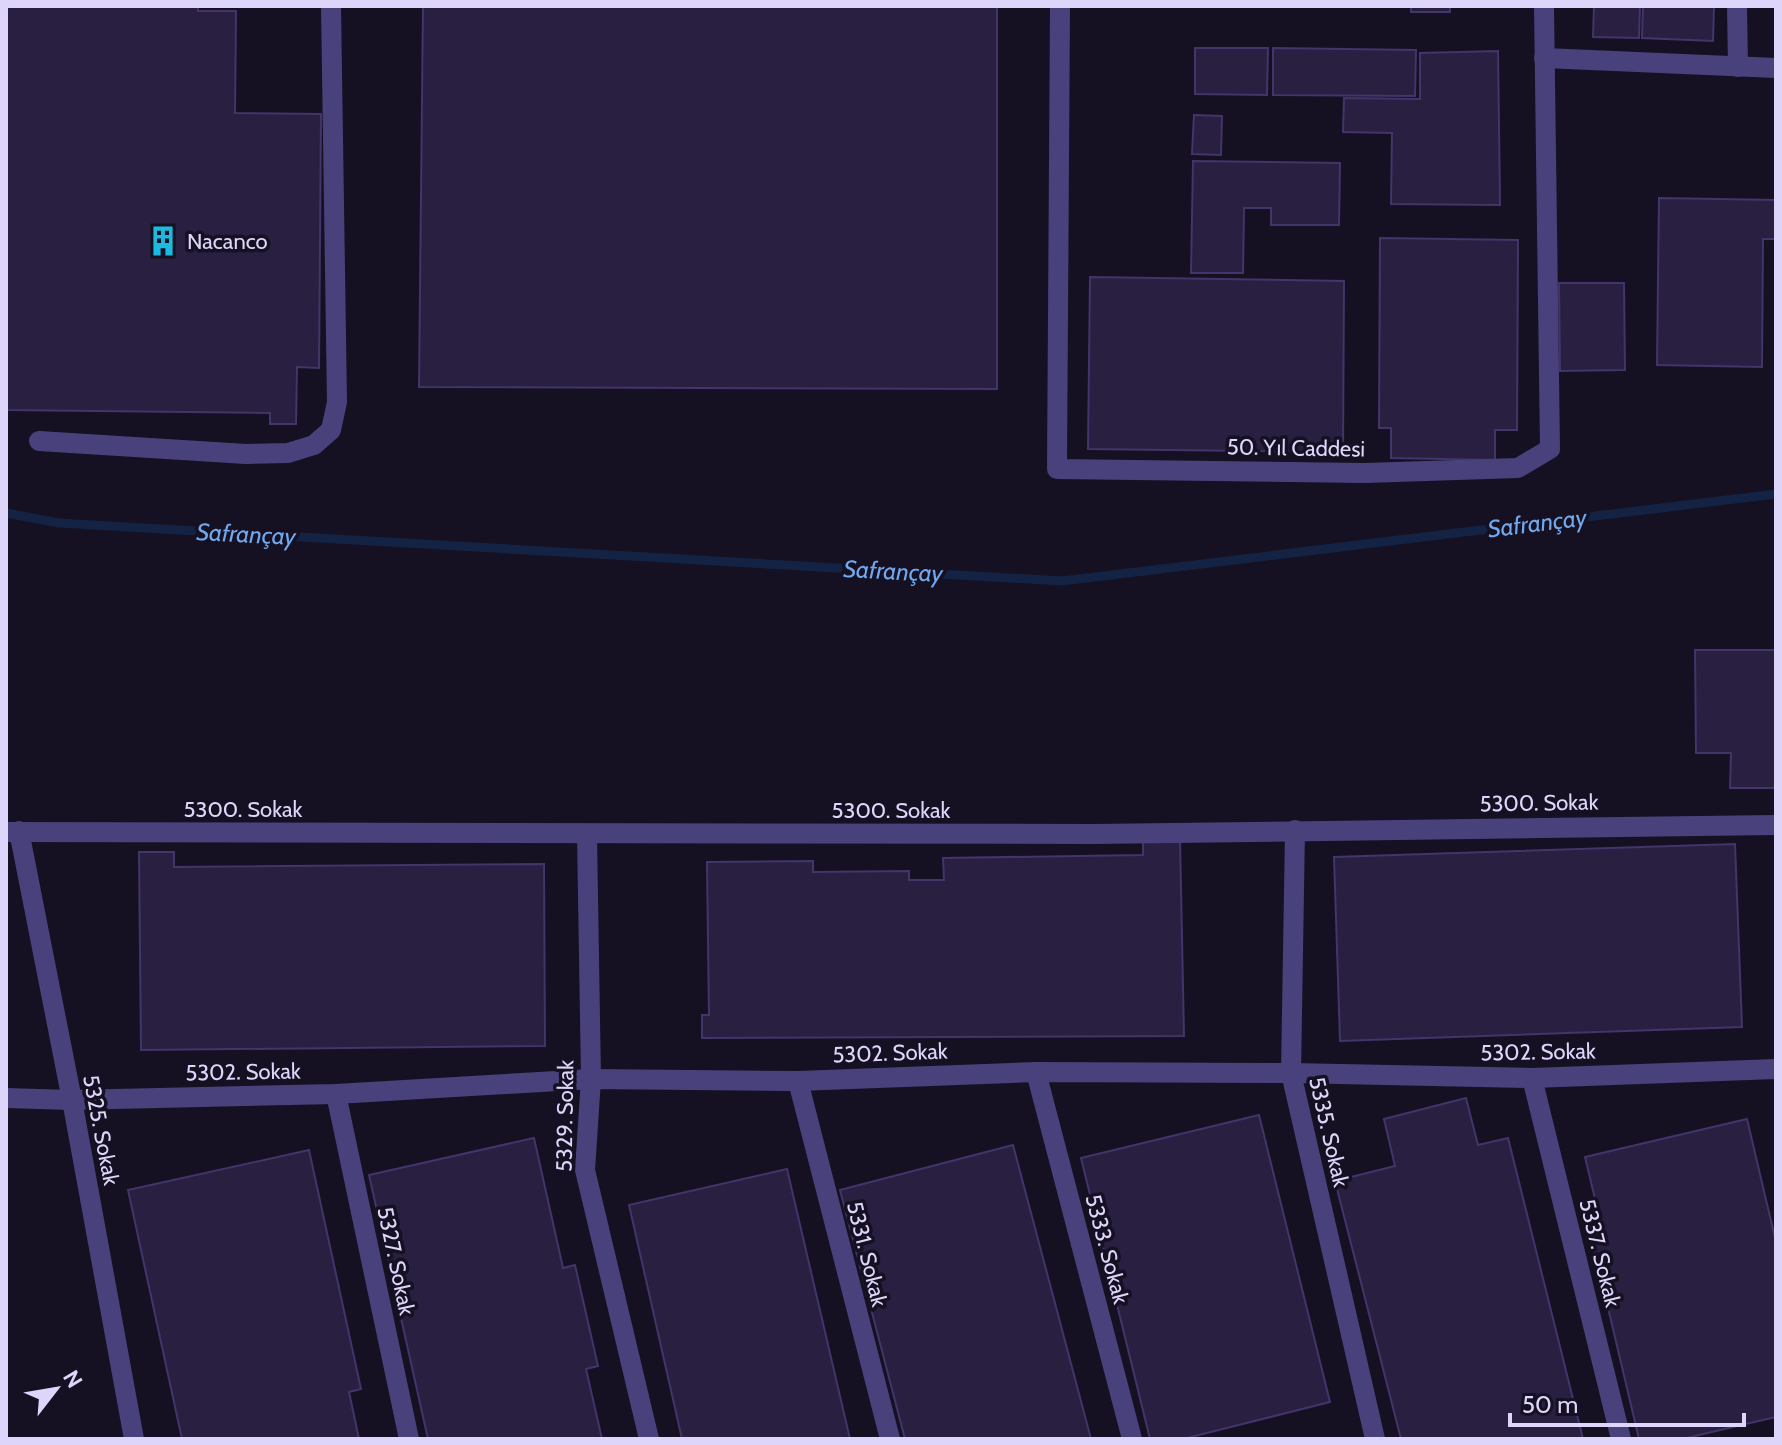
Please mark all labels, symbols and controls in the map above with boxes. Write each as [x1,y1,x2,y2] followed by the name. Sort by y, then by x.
[146,224,180,258] building icon: Nacanco
[187,228,268,255] place label: Nacanco
[1227,433,1365,463] street label: 50. Yıl Caddesi
[1486,502,1589,543] water label: Safrançay
[196,517,297,551] water label: Safrançay
[843,554,944,588] water label: Safrançay
[1479,788,1599,818] street label: 5300. Sokak
[184,796,303,823] street label: 5300. Sokak
[832,797,951,824] street label: 5300. Sokak
[832,1037,948,1069] street label: 5302. Sokak
[1480,1037,1596,1067] street label: 5302. Sokak
[185,1057,301,1087] street label: 5302. Sokak
[551,1060,579,1172] street label: 5329. Sokak
[77,1073,125,1188] street label: 5325. Sokak
[1303,1074,1355,1190] street label: 5335. Sokak
[1079,1191,1135,1307] street label: 5333. Sokak
[1574,1196,1627,1310] street label: 5337. Sokak
[841,1199,893,1310] street label: 5331. Sokak
[371,1204,421,1318] street label: 5327. Sokak
[16,1349,96,1429] north arrow
[57,1365,88,1393] text: N
[1510,1377,1744,1427] scale bar
[1522,1390,1578,1419] text: 50 m

